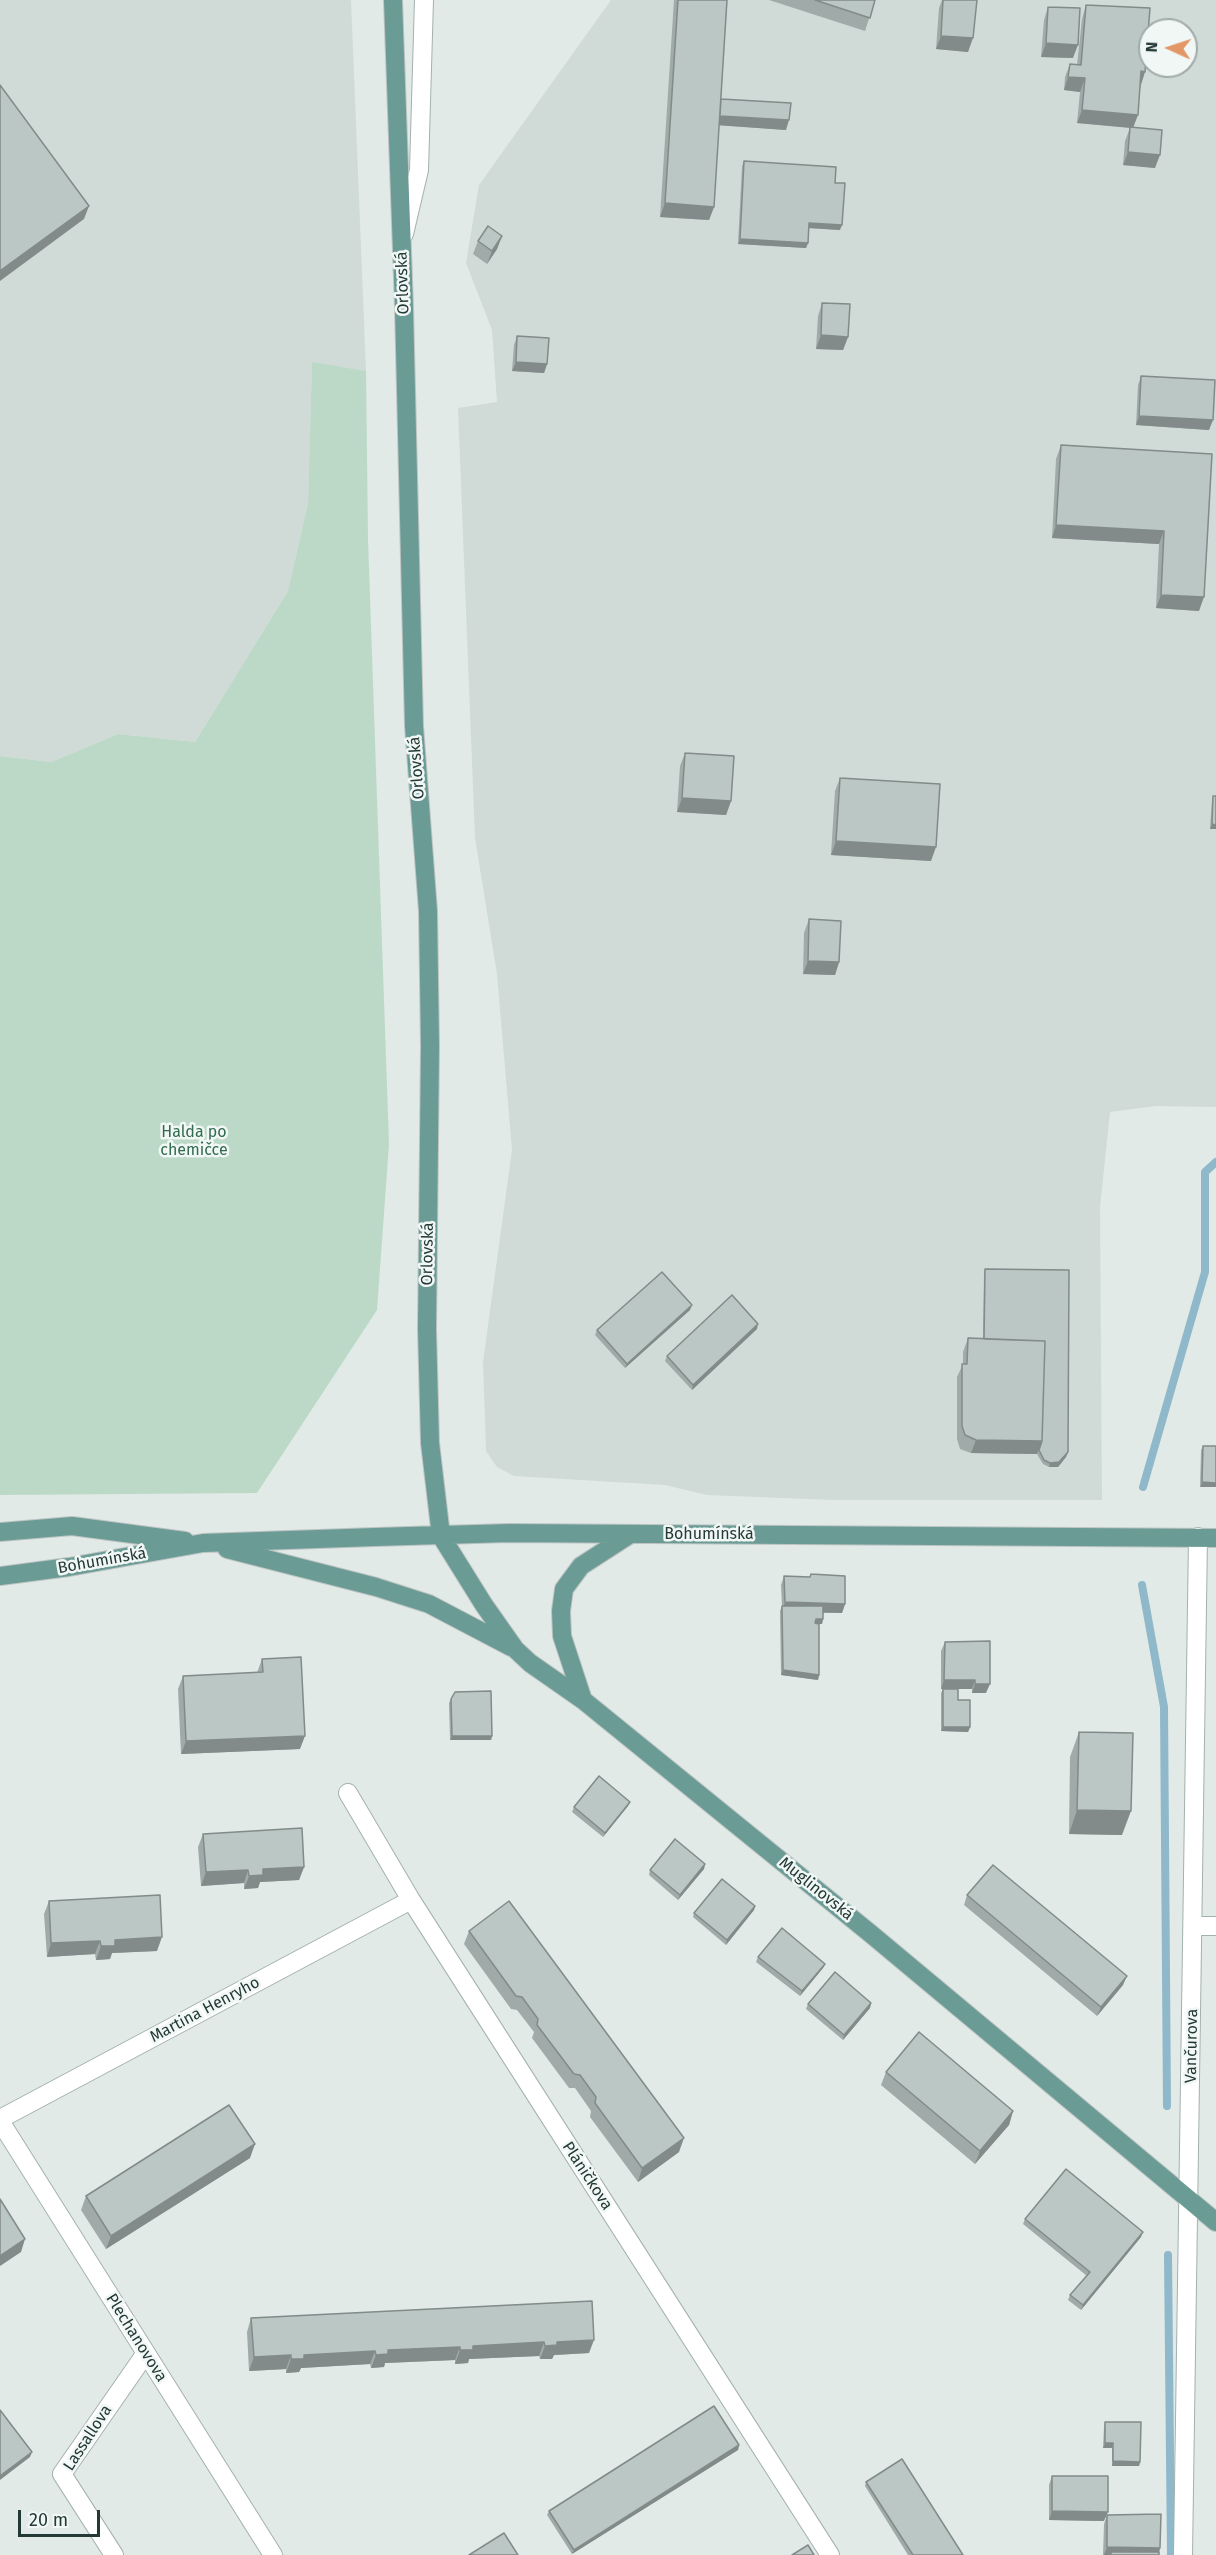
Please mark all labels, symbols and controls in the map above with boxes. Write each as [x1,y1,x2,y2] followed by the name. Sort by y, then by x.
[1138,18,1198,78] north arrow
[1142,41,1161,53] text: N
[392,251,414,315] street label: Orlovská
[405,736,429,800] street label: Orlovská
[160,1123,228,1161] park label: Halda po chemičce
[418,1222,438,1286] street label: Orlovská
[664,1525,754,1545] street label: Bohumínská
[56,1544,148,1578] street label: Bohumínská
[775,1853,857,1925] street label: Muglinovská
[147,1973,263,2047] street label: Martina Henryho
[1182,2009,1202,2083] street label: Vančurova
[558,2138,616,2214] street label: Pláničkova
[101,2290,171,2386] street label: Plechanovova
[60,2402,116,2474] street label: Lassallova
[21,2498,104,2536] scale bar
[29,2509,68,2531] text: 20 m

